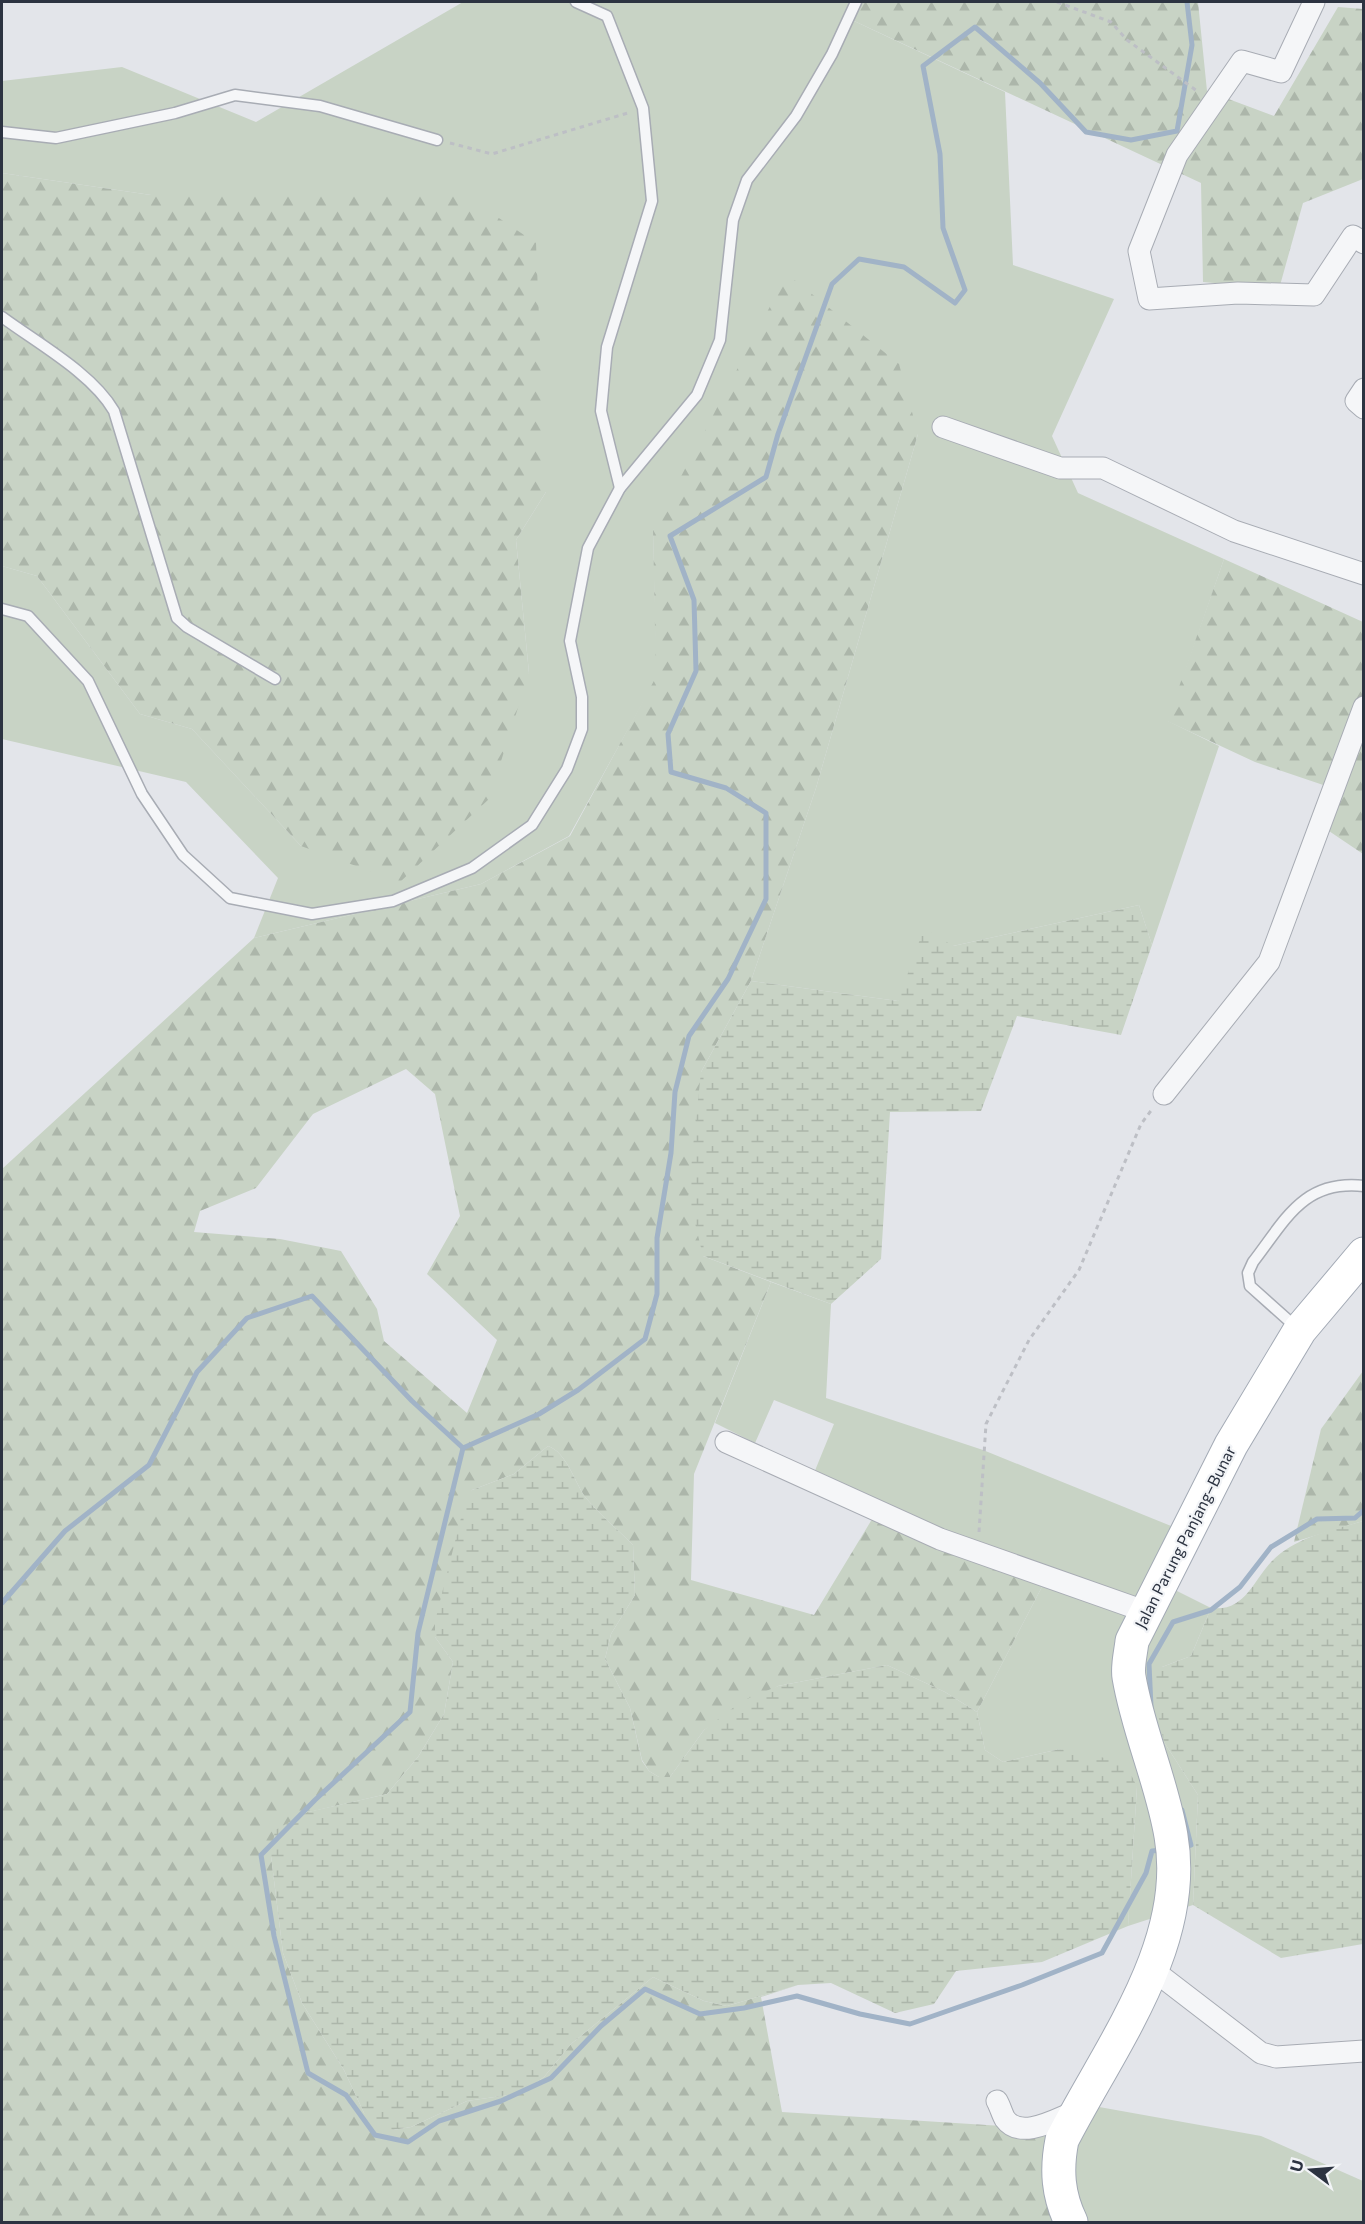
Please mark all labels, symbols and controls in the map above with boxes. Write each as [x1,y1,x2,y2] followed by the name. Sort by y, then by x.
[1130,1442,1239,1631] street label: Jalan Parung Panjang–Bunar
[1281,2140,1341,2200] north arrow
[1285,2158,1307,2174] text: U

